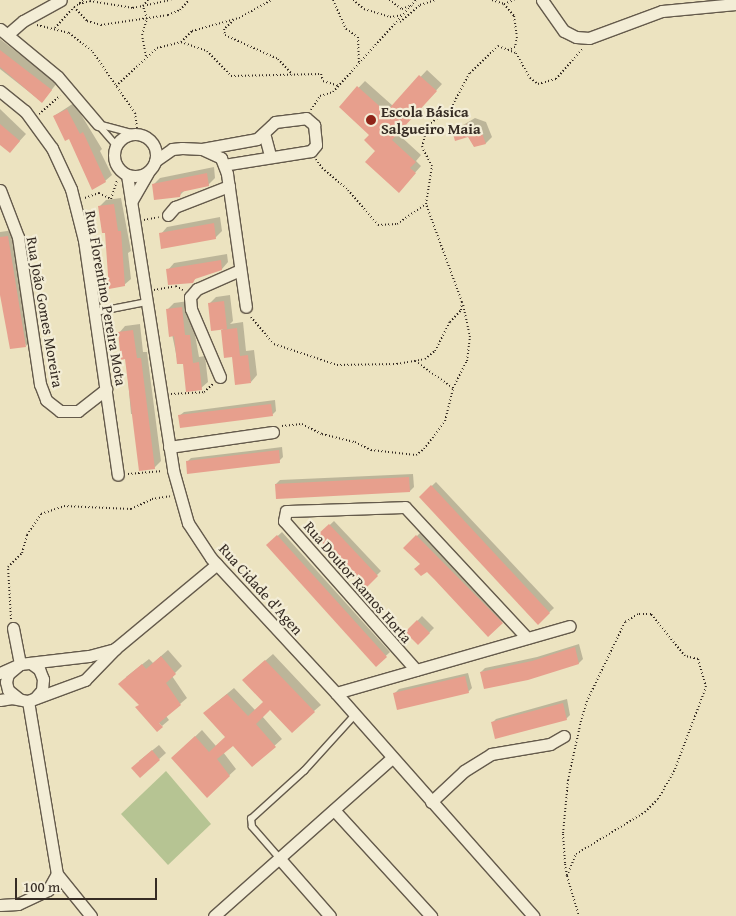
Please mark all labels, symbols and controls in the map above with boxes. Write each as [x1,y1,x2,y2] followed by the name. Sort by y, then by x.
[381,102,481,137] place label: Escola Básica Salgueiro Maia
[365,114,377,126] marker: Escola Básica Salgueiro Maia
[82,209,130,387] street label: Rua Florentino Pereira Mota
[23,235,67,389] street label: Rua João Gomes Moreira
[300,517,416,647] street label: Rua Doutor Ramos Horta
[215,540,307,638] street label: Rua Cidade d'Agen
[18,868,160,900] scale bar
[23,876,60,897] text: 100 m

